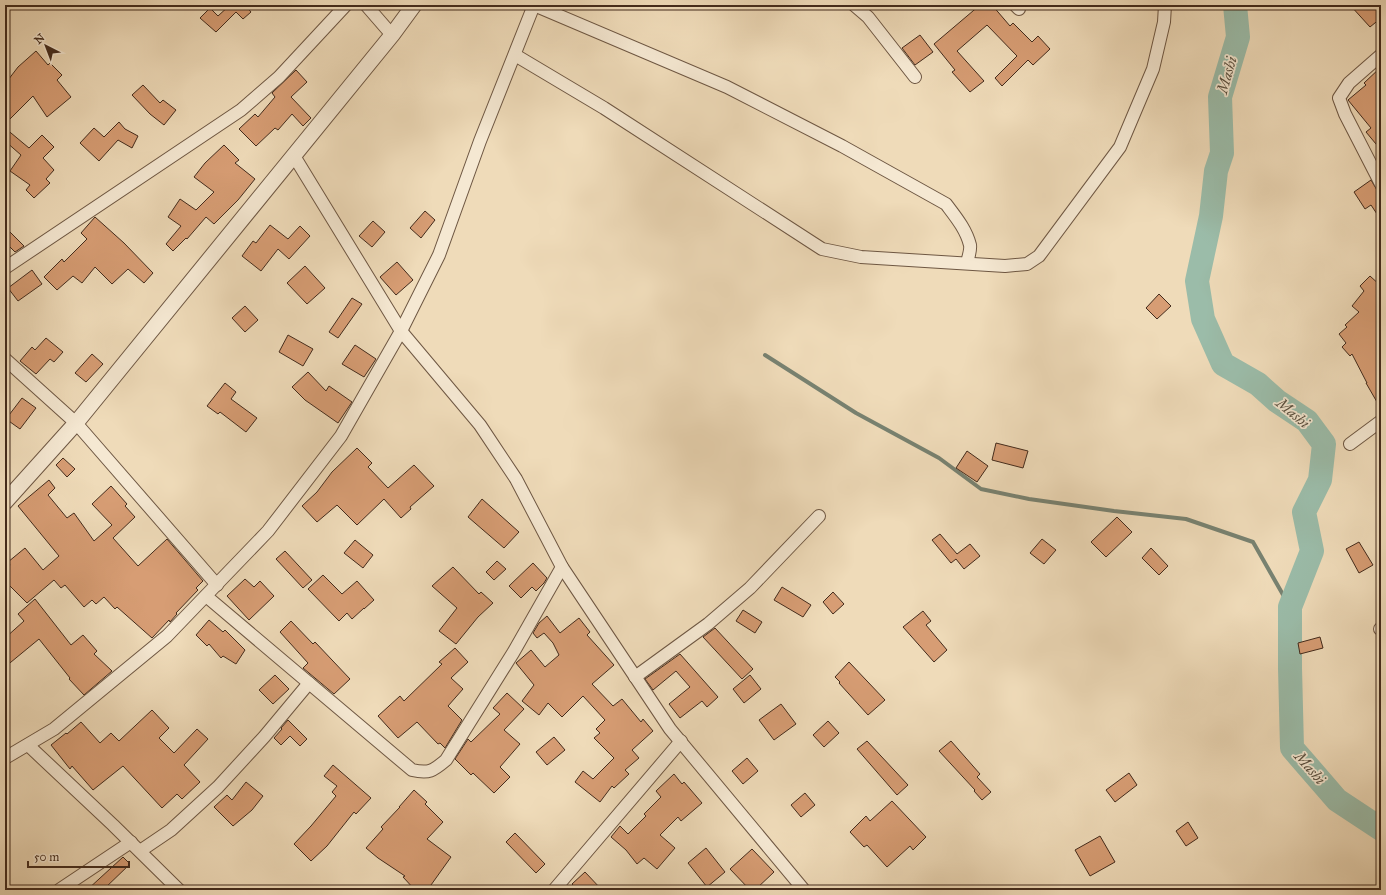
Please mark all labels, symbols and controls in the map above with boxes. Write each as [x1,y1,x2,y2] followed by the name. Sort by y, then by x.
[26,26,66,66] north arrow
[32,31,48,47] text: N
[1213,54,1241,98] water label: Mashi
[1271,393,1314,432] water label: Mashi
[1289,746,1330,789] water label: Mashi
[28,843,129,869] scale bar
[34,850,59,864] text: 50 m

